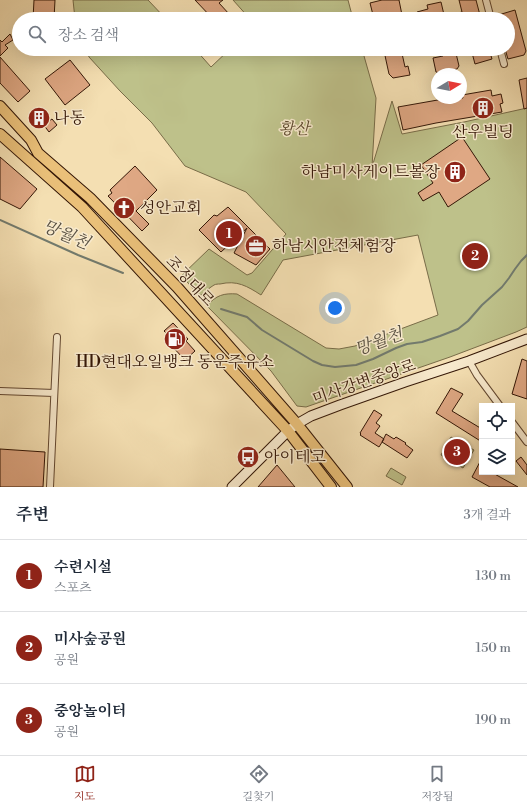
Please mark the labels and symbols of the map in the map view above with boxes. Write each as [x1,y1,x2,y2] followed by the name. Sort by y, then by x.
[431,68,467,104] north arrow
[470,95,496,121] building icon: 산우빌딩
[26,105,52,131] building icon: 나동
[54,108,85,128] place label: 나동
[279,119,312,139] park label: 황산
[452,122,514,142] place label: 산우빌딩
[442,159,468,185] building icon: 하남미사게이트볼장
[301,162,441,182] place label: 하남미사게이트볼장
[111,195,137,221] church icon: 성안교회
[140,198,202,218] place label: 성안교회
[39,215,94,255] water label: 망월천
[216,219,242,249] pin: 1
[243,233,269,259] office icon: 하남시안전체험장
[272,236,396,256] place label: 하남시안전체험장
[462,241,488,271] pin: 2
[162,252,219,311] street label: 조정대로
[325,298,345,318] your location
[352,323,407,361] water label: 망월천
[162,326,188,352] fuel station icon: HD현대오일뱅크 동운주유소
[76,352,274,372] place label: HD현대오일뱅크 동운주유소
[310,355,419,409] street label: 미사강변중앙로
[444,437,470,467] pin: 3
[235,444,261,470] bus stop icon: 아이테코
[264,447,326,467] place label: 아이테코

